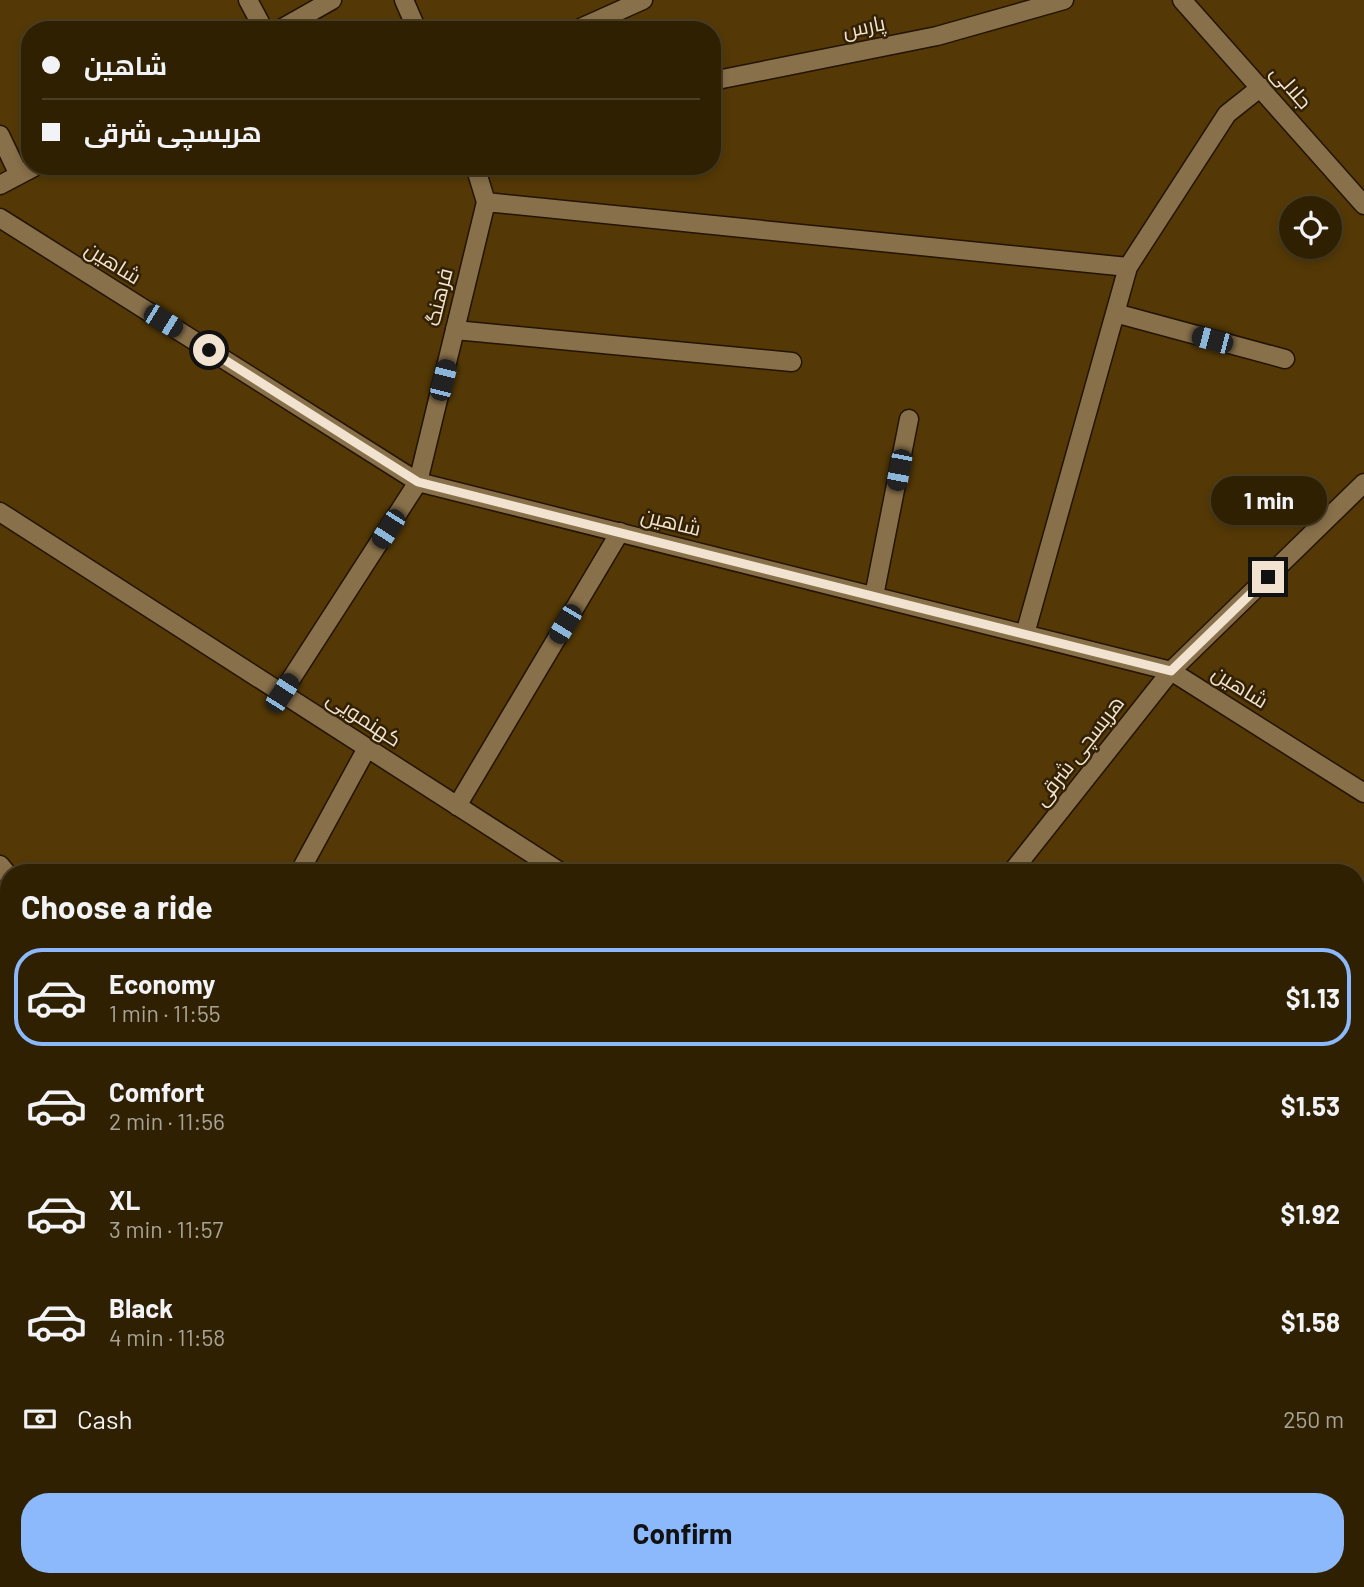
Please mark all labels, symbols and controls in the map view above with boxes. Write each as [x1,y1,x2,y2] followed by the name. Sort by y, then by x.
[840,9,888,45] street label: پارس
[84,49,167,80] text: شاهین
[1265,59,1318,114] street label: جلالی
[84,116,262,147] text: هریسچی شرقی
[1279,196,1342,259] map controls
[1279,196,1342,259] button: locate
[80,235,146,290] street label: شاهین
[418,265,458,329] street label: فرهنگ
[140,301,187,341] car
[1189,324,1236,356] car
[193,334,225,366] route start
[428,357,459,403] car
[885,447,914,493] car
[1210,476,1326,524] callout: 1 min
[1244,486,1294,514] text: 1 min
[638,501,704,542] street label: شاهین
[368,506,409,552] car
[1252,561,1284,593] route end
[546,601,585,647] car
[1207,659,1273,714] street label: شاهین
[262,670,303,716] car
[322,684,407,753] street label: کهنمویی
[1027,690,1131,812] street label: هریسچی شرقی
[21,887,213,925] text: Choose a ride
[25,966,88,1029] icon: car
[109,968,215,999] text: Economy
[1286,982,1340,1013] text: $1.13
[109,999,221,1027] text: 1 min · 11:55
[25,1074,88,1137] icon: car
[109,1076,205,1107] text: Comfort
[1281,1090,1340,1121] text: $1.53
[109,1107,225,1135] text: 2 min · 11:56
[25,1182,88,1245] icon: car
[109,1184,140,1215] text: XL
[1281,1198,1340,1229] text: $1.92
[109,1215,223,1243] text: 3 min · 11:57
[25,1290,88,1353] icon: car
[109,1292,173,1323] text: Black
[1281,1306,1340,1337] text: $1.58
[109,1323,225,1351] text: 4 min · 11:58
[21,1400,59,1438] icon: cash
[77,1403,132,1434] text: Cash
[1283,1405,1344,1433] text: 250 m
[21,1493,1344,1573] button: Confirm

